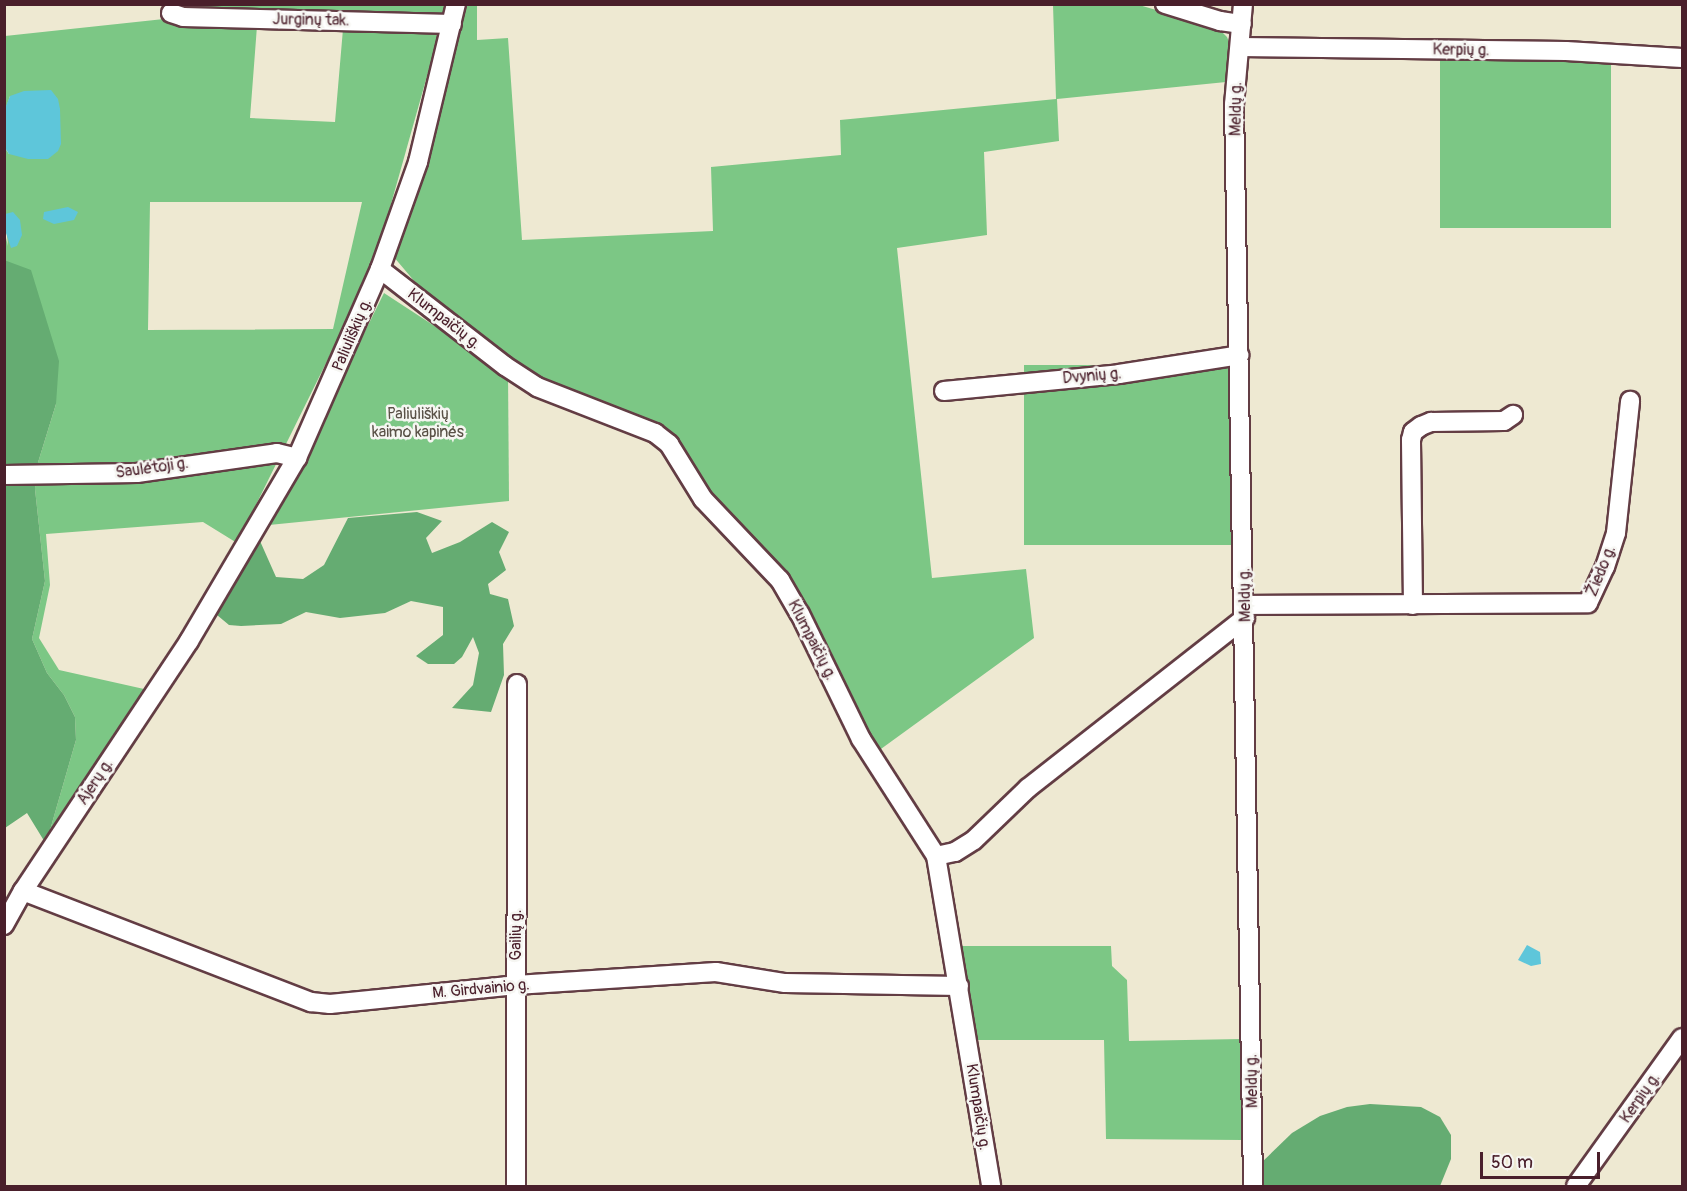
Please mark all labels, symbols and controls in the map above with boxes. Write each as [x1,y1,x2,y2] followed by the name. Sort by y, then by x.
[272,10,350,30] street label: Jurginų tak.
[1432,40,1490,60] street label: Kerpių g.
[1226,82,1246,136] street label: Meldų g.
[404,284,484,354] street label: Klumpaičių g.
[328,296,376,374] street label: Paliuliškių g.
[1062,364,1122,388] street label: Dvynių g.
[372,404,464,442] park label: Paliuliškių kaimo kapinės
[114,453,190,483] street label: Saulėtoji g.
[1582,543,1620,599] street label: Žiedo g.
[1235,568,1255,622] street label: Meldų g.
[784,597,840,683] street label: Klumpaičių g.
[73,756,117,808] street label: Ajerų g.
[506,910,526,960] street label: Gailių g.
[432,975,530,1003] street label: M. Girdvainio g.
[1242,1054,1262,1108] street label: Meldų g.
[962,1062,994,1152] street label: Klumpaičių g.
[1616,1069,1664,1127] street label: Kerpių g.
[1483,1140,1603,1178] scale bar
[1491,1151,1533,1174] text: 50 m

